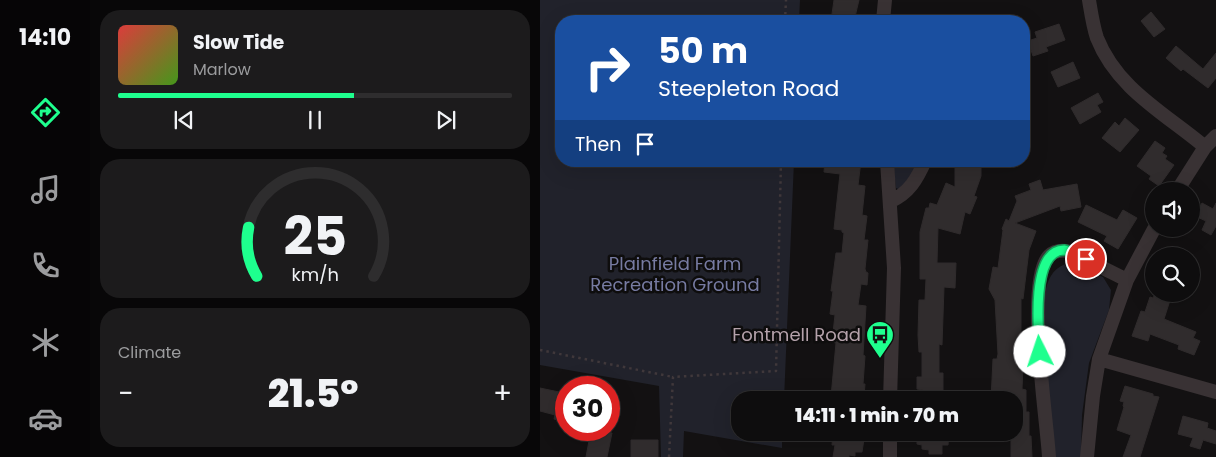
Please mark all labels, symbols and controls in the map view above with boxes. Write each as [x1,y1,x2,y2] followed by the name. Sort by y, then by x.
[19,22,71,53] text: 14:10
[658,26,748,75] text: 50 m
[193,29,284,56] text: Slow Tide
[575,35,640,100] icon: right
[193,58,251,81] text: Marlow
[658,73,839,104] text: Steepleton Road
[28,95,63,130] icon: directions
[170,106,198,134] icon: previous
[301,106,329,134] icon: pause
[432,106,460,134] icon: next
[631,130,659,158] icon: arrive
[575,131,621,158] text: Then
[28,172,63,207] icon: music
[1145,182,1200,302] map controls
[1145,182,1200,237] button: sound
[283,200,347,273] text: 25
[1065,238,1107,280] pin
[1072,245,1100,273] icon: arrive
[1145,247,1200,302] button: search
[28,248,63,283] icon: phone
[590,251,760,297] park label: Plainfield Farm Recreation Ground
[291,262,339,287] text: km/h
[865,320,895,359] bus stop icon: Fontmell Road
[732,322,861,347] place label: Fontmell Road
[28,325,63,360] icon: climate
[1013,325,1065,377] position arrow
[118,341,181,364] text: Climate
[268,367,359,420] text: 21.5°
[118,374,133,413] text: −
[493,374,512,413] text: +
[555,376,620,441] speed limit sign: 30
[28,401,63,436] icon: car
[795,402,959,429] text: 14:11 · 1 min · 70 m

